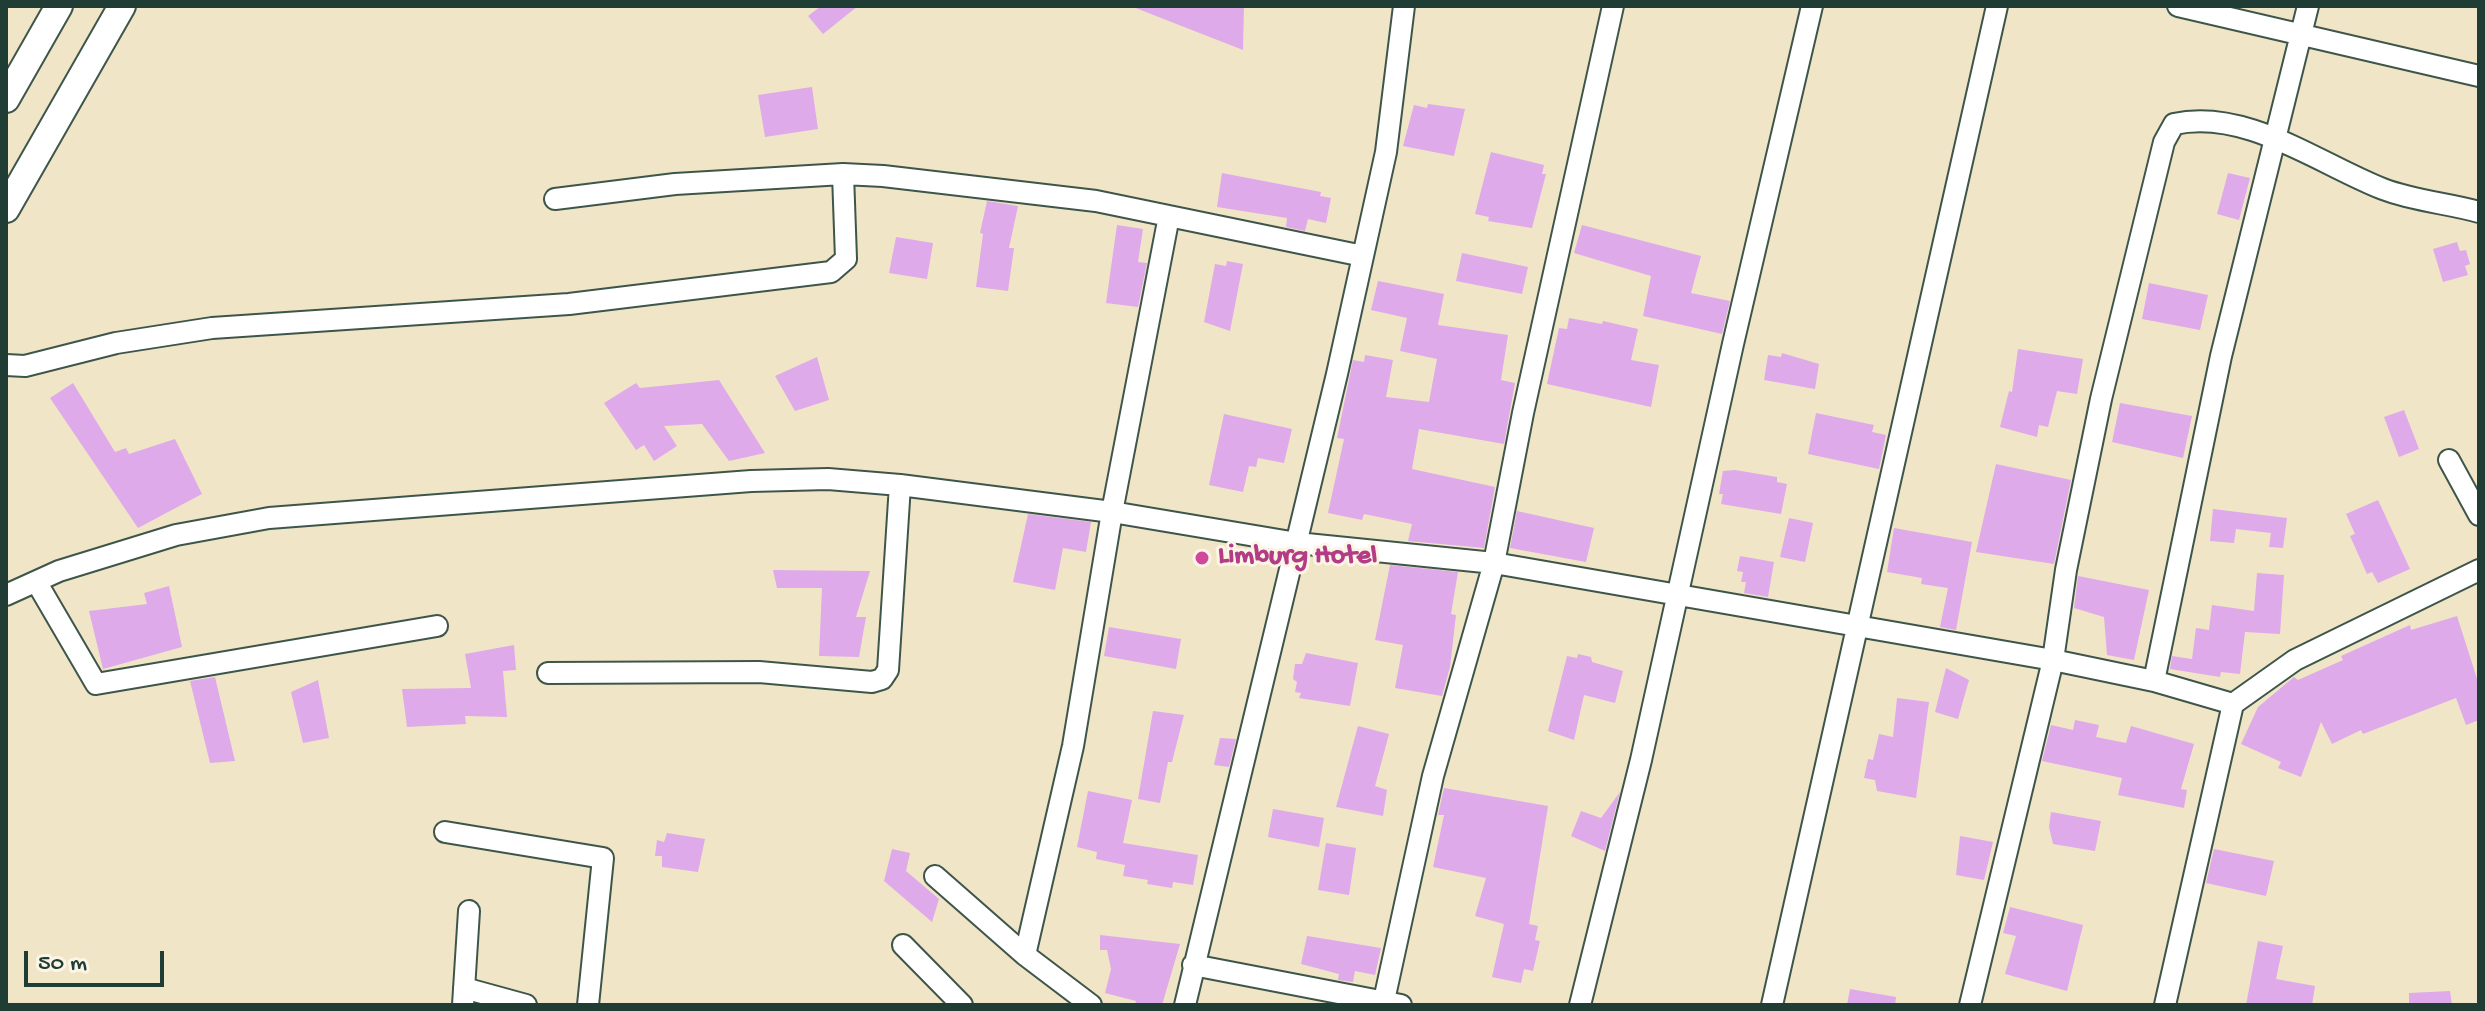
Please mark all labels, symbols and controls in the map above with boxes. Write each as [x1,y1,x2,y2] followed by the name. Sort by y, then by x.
[1218,541,1377,575] place label: Limburg Hotel
[1193,549,1211,567] marker: Limburg Hotel
[28,935,168,985] scale bar
[38,950,87,979] text: 50 m

